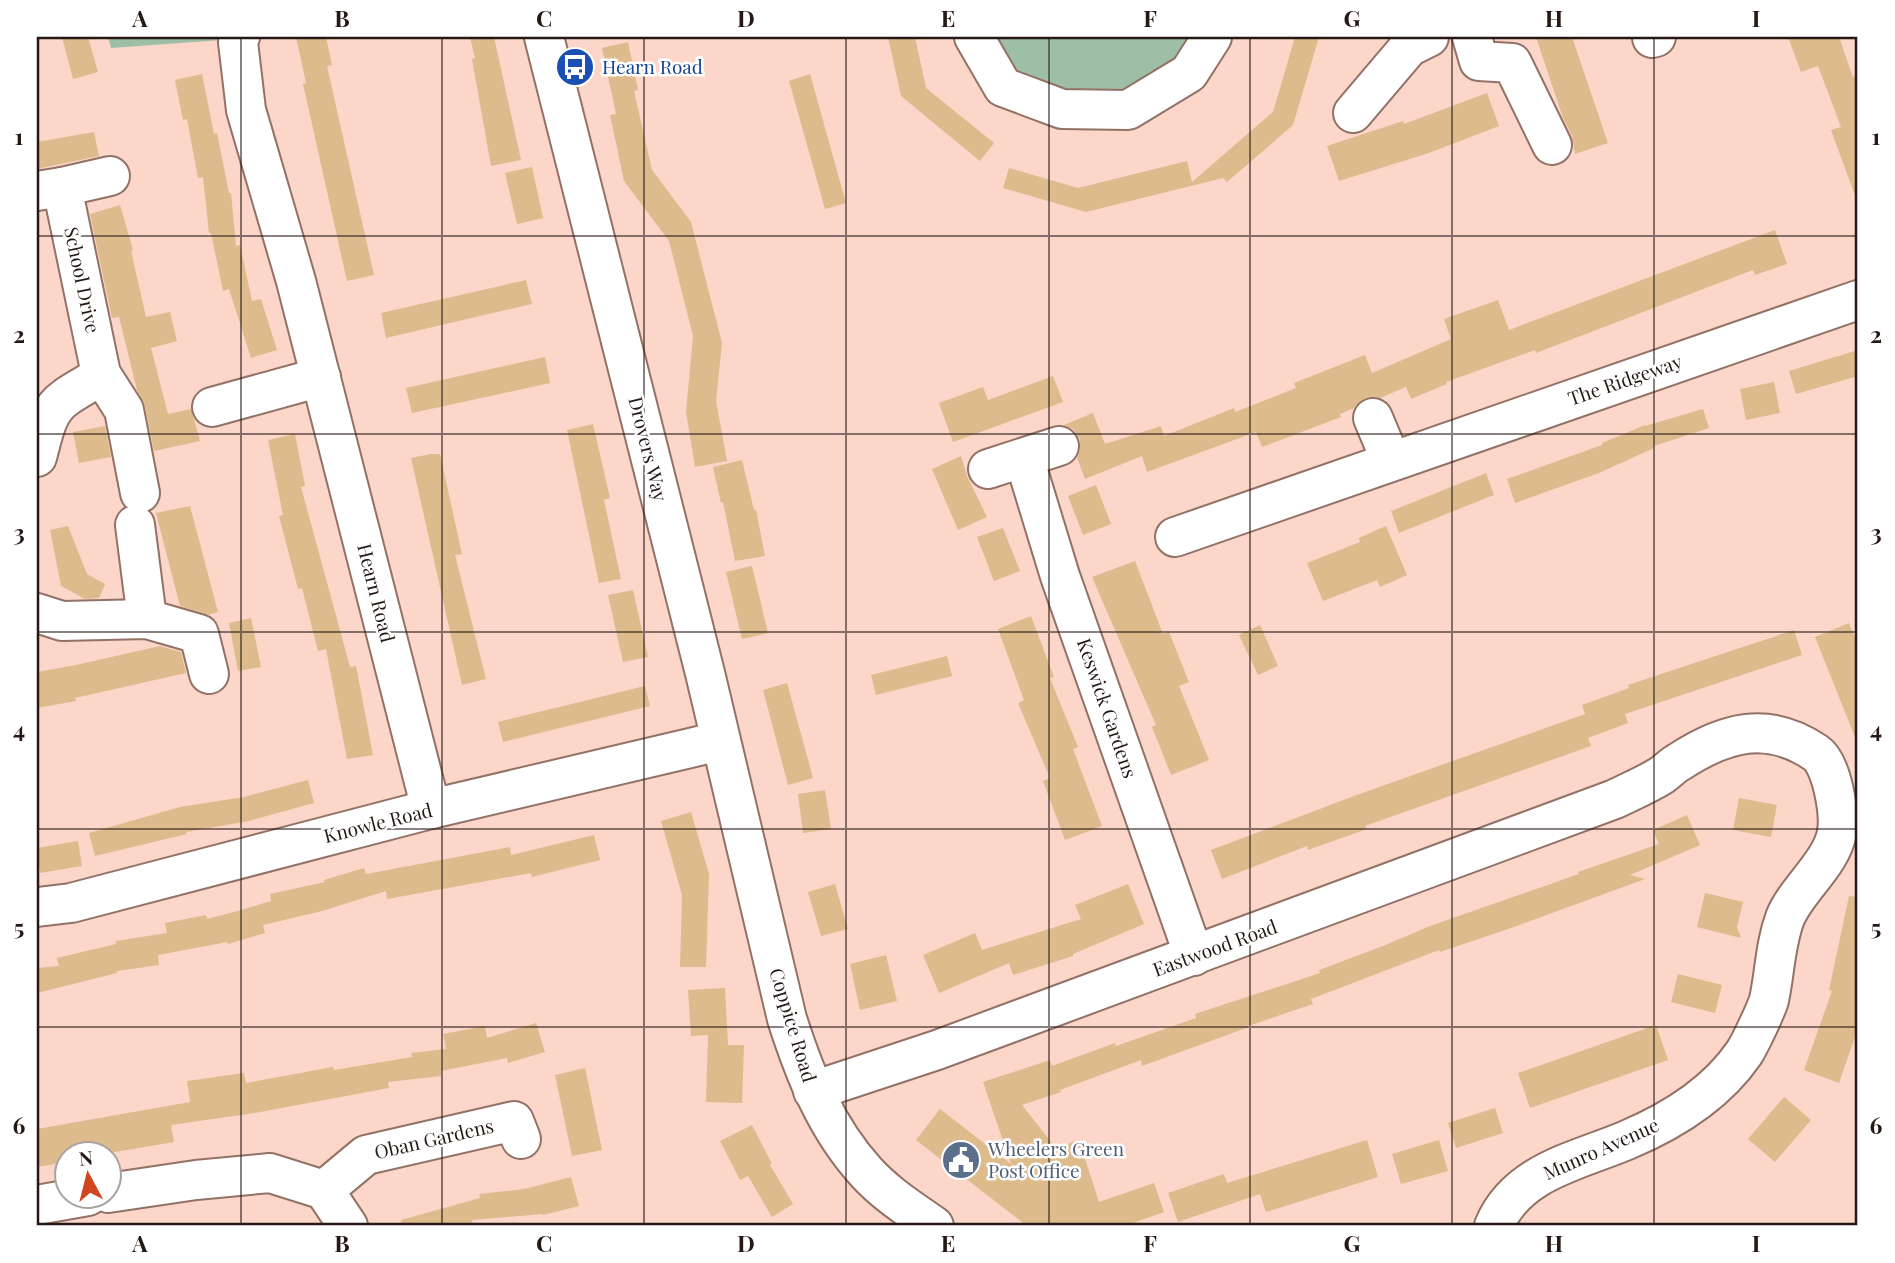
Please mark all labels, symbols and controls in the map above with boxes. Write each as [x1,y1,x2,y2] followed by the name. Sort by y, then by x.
[131,2,148,33] text: A
[334,2,350,33] text: B
[536,2,552,33] text: C
[737,2,755,33] text: D
[941,2,955,33] text: E
[1143,2,1157,33] text: F
[1344,2,1361,33] text: G
[1545,2,1563,33] text: H
[1752,2,1760,33] text: I
[554,46,596,88] bus stop icon: Hearn Road
[602,53,703,79] place label: Hearn Road
[15,120,24,151] text: 1
[1872,120,1881,151] text: 1
[59,224,107,335] street label: School Drive
[13,318,25,349] text: 2
[1870,318,1882,349] text: 2
[1564,347,1686,411] street label: The Ridgeway
[623,394,675,504] street label: Drovers Way
[13,516,25,547] text: 3
[1870,516,1882,547] text: 3
[352,541,402,645] street label: Hearn Road
[1072,634,1144,781] street label: Keswick Gardens
[13,713,25,744] text: 4
[1870,713,1882,744] text: 4
[321,796,435,848] street label: Knowle Road
[14,911,24,942] text: 5
[1871,911,1881,942] text: 5
[1149,913,1280,982] street label: Eastwood Road
[764,965,824,1085] street label: Coppice Road
[13,1109,26,1140] text: 6
[1870,1109,1883,1140] text: 6
[1539,1111,1663,1185] street label: Munro Avenue
[372,1112,496,1164] street label: Oban Gardens
[987,1135,1125,1183] place label: Wheelers Green Post Office
[940,1139,982,1181] public building icon: Wheelers Green Post Office
[52,1140,122,1210] north arrow
[77,1143,94,1171] text: N
[131,1227,148,1258] text: A
[334,1227,350,1258] text: B
[536,1227,552,1258] text: C
[737,1227,755,1258] text: D
[941,1227,955,1258] text: E
[1143,1227,1157,1258] text: F
[1344,1227,1361,1258] text: G
[1545,1227,1563,1258] text: H
[1752,1227,1760,1258] text: I

